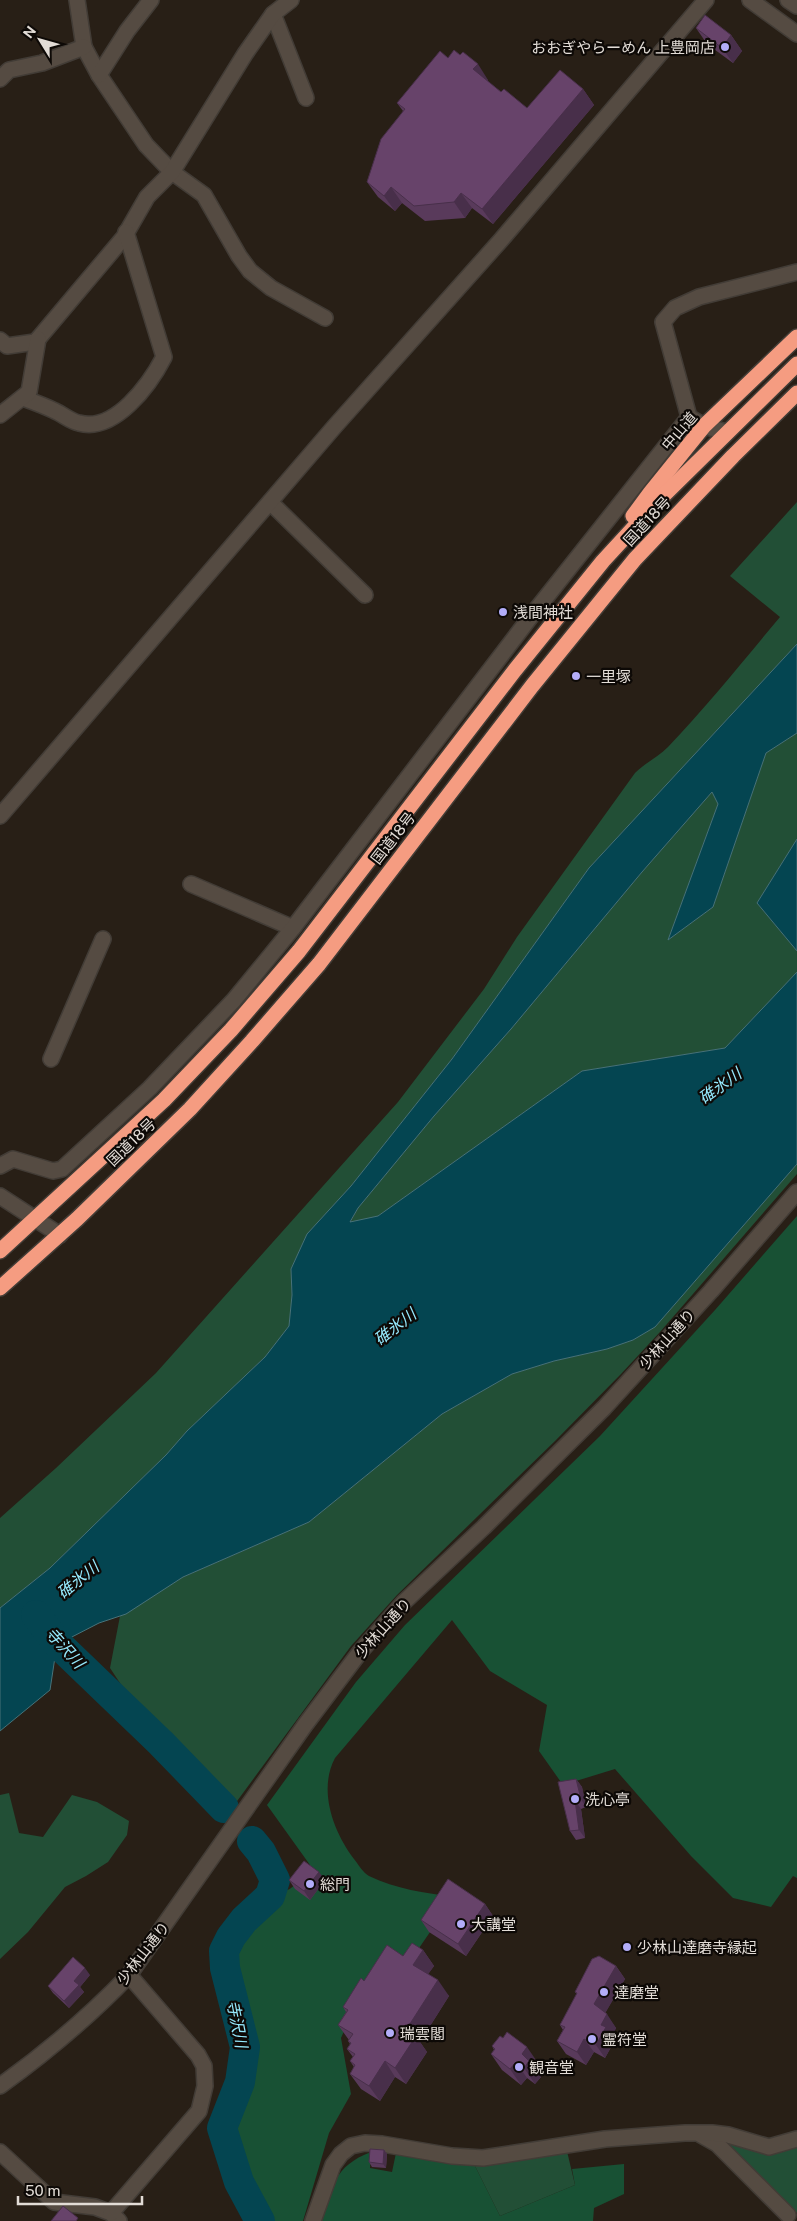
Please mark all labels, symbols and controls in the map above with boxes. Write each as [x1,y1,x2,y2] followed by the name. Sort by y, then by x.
[15,15,65,65] north arrow
[20,23,39,41] text: N
[531,39,715,56] place label: おおぎやらーめん 上豊岡店
[719,41,731,53] marker: おおぎやらーめん 上豊岡店
[658,408,700,454] street label: 中山道
[620,493,674,549] street label: 国道18号
[513,604,573,621] place label: 浅間神社
[497,606,509,618] marker: 浅間神社
[586,668,631,685] place label: 一里塚
[570,670,582,682] marker: 一里塚
[368,809,418,867] street label: 国道18号
[695,1063,747,1108] water label: 碓氷川
[103,1115,159,1169] street label: 国道18号
[370,1304,421,1349] water label: 碓氷川
[636,1305,698,1373] street label: 少林山通り
[53,1556,104,1602] water label: 碓氷川
[352,1594,414,1662] street label: 少林山通り
[42,1624,89,1674] water label: 寺沢川
[585,1791,630,1808] place label: 洗心亭
[569,1793,581,1805] marker: 洗心亭
[320,1876,350,1893] place label: 総門
[304,1878,316,1890] marker: 総門
[471,1916,516,1933] place label: 大講堂
[113,1918,173,1988] street label: 少林山通り
[455,1918,467,1930] marker: 大講堂
[637,1939,757,1956] place label: 少林山達磨寺縁起
[621,1941,633,1953] marker: 少林山達磨寺縁起
[614,1984,659,2001] place label: 達磨堂
[598,1986,610,1998] marker: 達磨堂
[223,1999,251,2051] water label: 寺沢川
[400,2025,445,2042] place label: 瑞雲閣
[384,2027,396,2039] marker: 瑞雲閣
[602,2031,647,2048] place label: 霊符堂
[586,2033,598,2045] marker: 霊符堂
[529,2059,574,2076] place label: 観音堂
[513,2061,525,2073] marker: 観音堂
[18,2174,141,2206] scale bar
[25,2182,60,2199] text: 50 m

